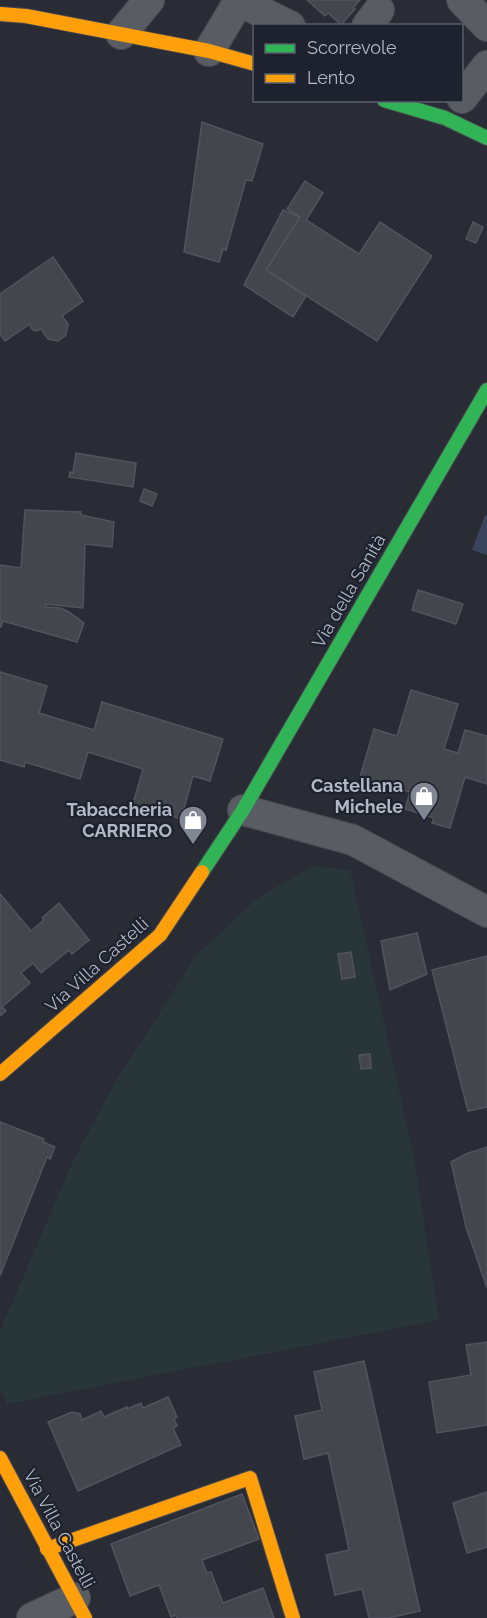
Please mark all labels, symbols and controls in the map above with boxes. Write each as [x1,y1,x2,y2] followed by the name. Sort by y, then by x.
[253,24,463,102] legend
[307,37,397,58] text: Scorrevole
[307,67,355,88] text: Lento
[308,530,390,651] street label: Via della Sanità
[311,775,403,817] place label: Castellana Michele
[408,780,440,822] shop icon: Castellana Michele
[67,799,172,841] place label: Tabaccheria CARRIERO
[177,804,209,846] shop icon: Tabaccheria CARRIERO
[41,913,152,1016] street label: Via Villa Castelli
[19,1466,100,1592] street label: Via Villa Castelli

